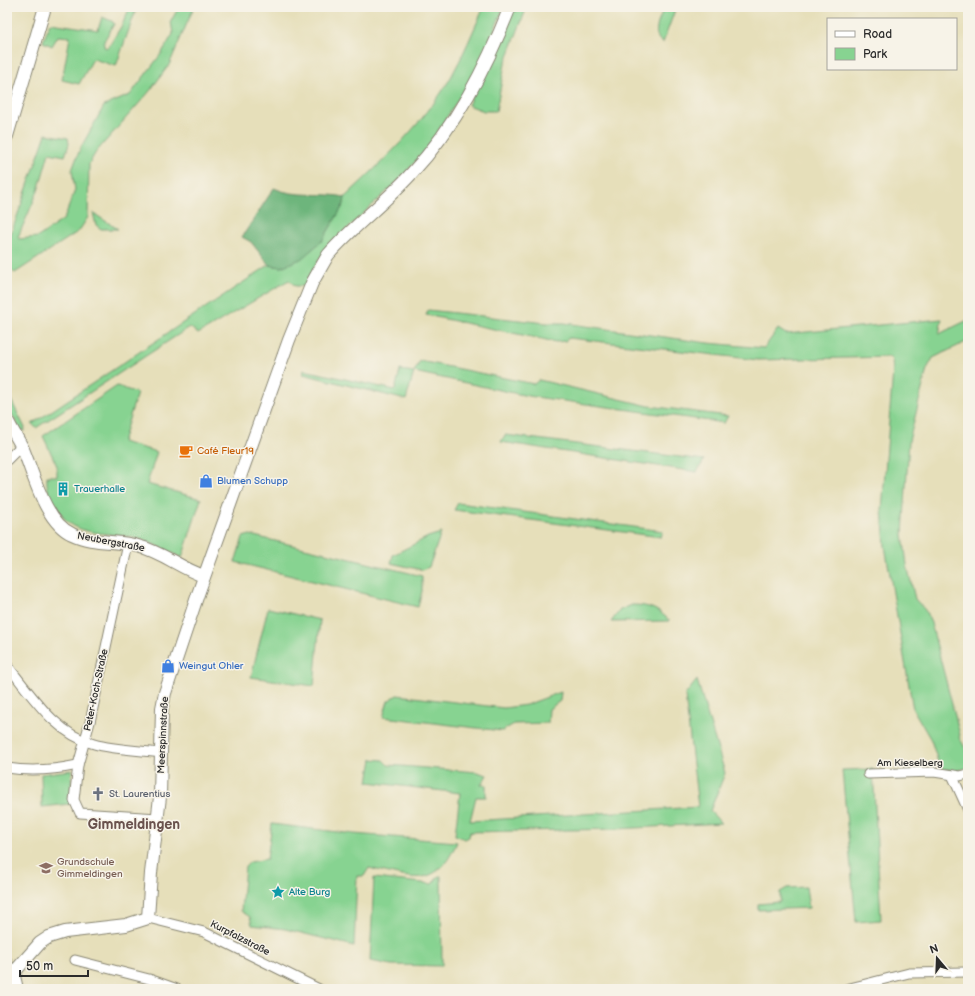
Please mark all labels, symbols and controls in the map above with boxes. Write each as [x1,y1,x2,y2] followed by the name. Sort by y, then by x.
[827,18,957,70] legend
[863,27,892,42] text: Road
[863,47,887,62] text: Park
[178,443,194,459] cafe icon: Café Fleur19
[197,445,254,457] place label: Café Fleur19
[198,473,214,489] shop icon: Blumen Schupp
[217,475,288,487] place label: Blumen Schupp
[55,481,71,497] building icon: Trauerhalle
[74,483,125,495] place label: Trauerhalle
[76,530,146,554] street label: Neubergstraße
[81,648,111,732] street label: Peter-Koch-Straße
[160,658,176,674] shop icon: Weingut Ohler
[179,660,244,672] place label: Weingut Ohler
[155,696,171,774] street label: Meerspinnstraße
[877,757,943,769] street label: Am Kieselberg
[90,786,106,802] church icon: St. Laurentius
[109,788,170,800] place label: St. Laurentius
[88,816,180,833] district label: Gimmeldingen
[57,856,123,880] place label: Grundschule Gimmeldingen
[38,860,54,876] school or university icon: Grundschule Gimmeldingen
[270,884,286,900] place icon: Alte Burg
[289,886,331,898] place label: Alte Burg
[208,918,272,958] street label: Kurpfalzstraße
[917,938,957,978] north arrow
[928,942,940,957] text: N
[20,952,88,978] scale bar
[26,959,53,974] text: 50 m

